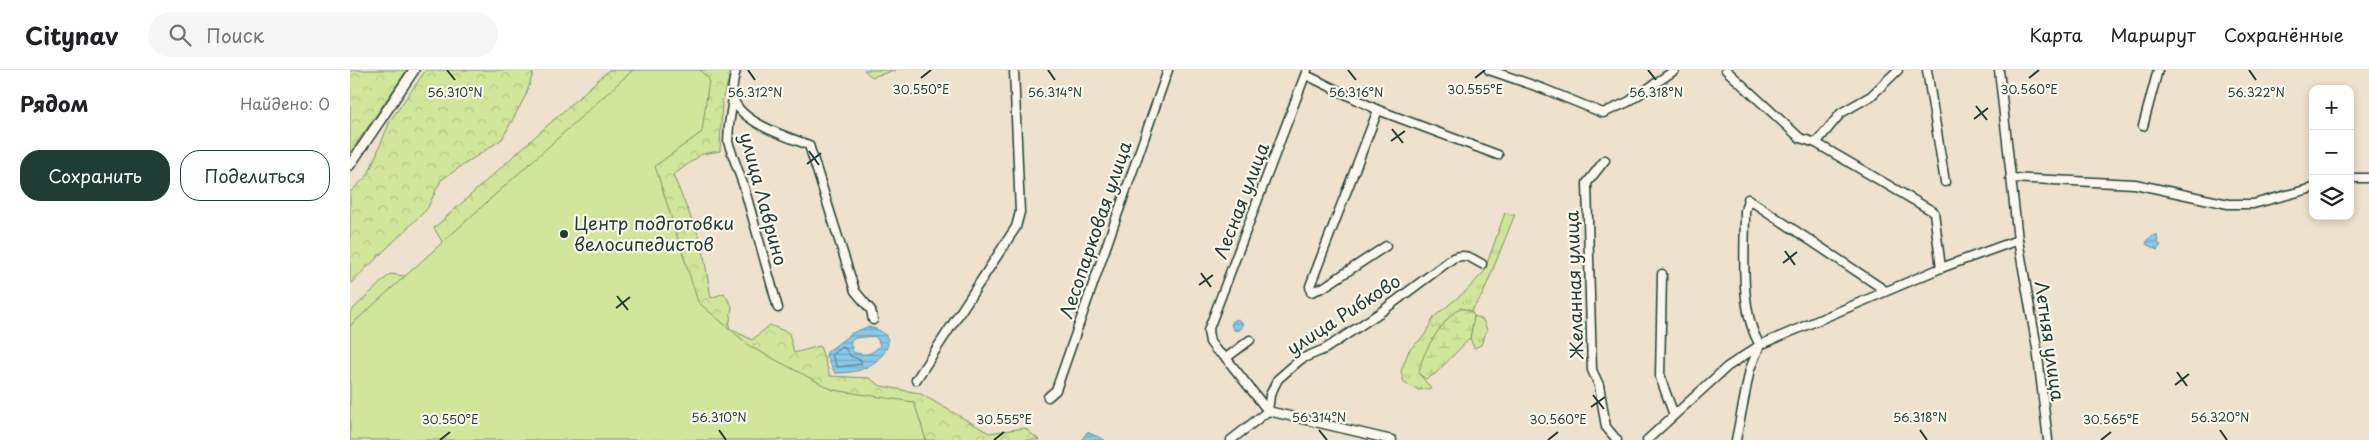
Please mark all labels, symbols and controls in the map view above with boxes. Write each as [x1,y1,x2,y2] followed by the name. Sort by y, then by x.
[148,12,498,57] search box
[25,17,118,53] text: Citynav
[166,21,194,49] icon: search
[206,21,264,49] text: Поиск
[2030,21,2082,48] text: Карта
[2110,21,2196,48] text: Маршрут
[2224,21,2344,48] text: Сохранённые
[893,80,949,98] text: 30.550°E
[1447,80,1503,98] text: 30.555°E
[2000,80,2058,98] text: 30.560°E
[427,83,483,101] text: 56.310°N
[728,83,782,101] text: 56.312°N
[1028,83,1082,101] text: 56.314°N
[1329,83,1383,101] text: 56.316°N
[1629,83,1683,101] text: 56.318°N
[2227,83,2285,101] text: 56.322°N
[2309,85,2354,220] map controls
[2309,85,2354,130] button: +
[20,87,88,119] text: Рядом
[240,91,330,115] text: Найдено: 0
[734,129,795,268] street label: улица Лаврино
[2309,130,2354,175] button: −
[1052,137,1138,322] street label: Лесопарковая улица
[1206,138,1275,262] street label: Лесная улица
[20,150,170,201] button: Сохранить
[180,150,330,201] button: Поделиться
[2309,175,2354,220] button: layers
[574,209,734,257] place label: Центр подготовки велосипедистов
[1557,209,1590,360] street label: Желанная улица
[558,228,570,240] marker: Центр подготовки велосипедистов
[1281,267,1405,361] street label: улица Рибково
[2029,279,2072,403] street label: Летняя улица
[691,408,747,426] text: 56.310°N
[1292,408,1346,426] text: 56.314°N
[1893,408,1947,426] text: 56.318°N
[2191,408,2249,426] text: 56.320°N
[422,410,478,428] text: 30.550°E
[976,410,1032,428] text: 30.555°E
[1529,410,1587,428] text: 30.560°E
[2083,410,2139,428] text: 30.565°E

